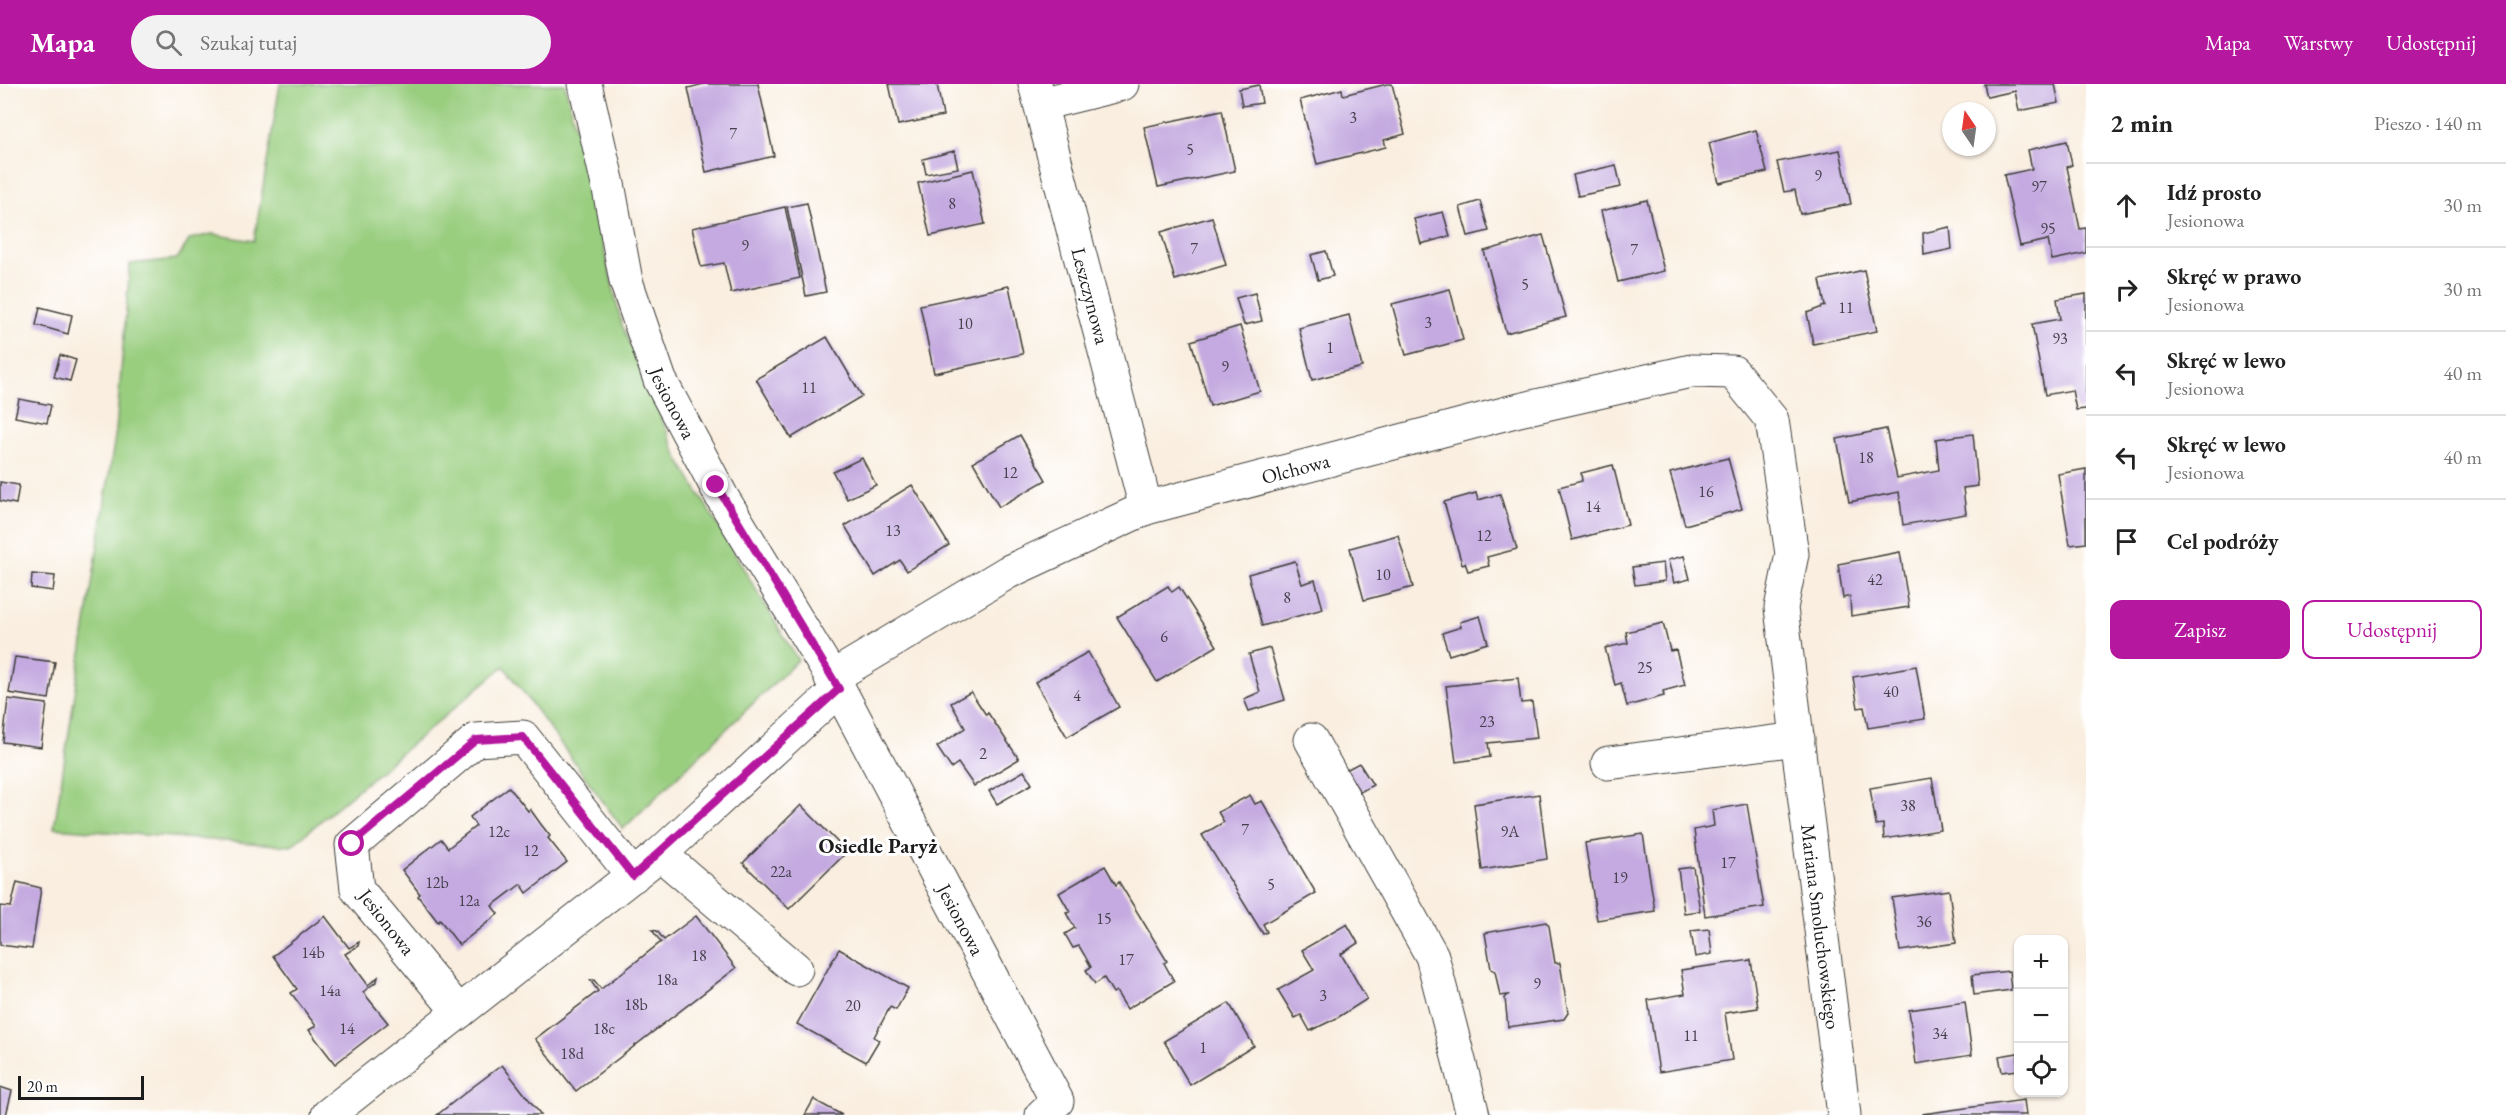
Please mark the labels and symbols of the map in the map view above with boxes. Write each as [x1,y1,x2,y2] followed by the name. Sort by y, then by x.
[1942,102,1996,156] north arrow
[1349,107,1357,128] house number: 3
[729,123,737,144] house number: 7
[1186,139,1194,160] house number: 5
[1814,165,1822,186] house number: 9
[2031,176,2047,197] house number: 97
[948,193,956,214] house number: 8
[2040,218,2056,239] house number: 95
[741,235,749,256] house number: 9
[1190,238,1198,259] house number: 7
[1630,239,1638,260] house number: 7
[1065,245,1116,347] street label: Leszczynowa
[1521,274,1529,295] house number: 5
[1838,297,1854,318] house number: 11
[1424,312,1432,333] house number: 3
[957,313,973,334] house number: 10
[2052,328,2068,349] house number: 93
[1326,337,1334,358] house number: 1
[1221,356,1229,377] house number: 9
[643,362,702,443] street label: Jesionowa
[801,377,817,398] house number: 11
[1259,447,1332,490] street label: Olchowa
[1858,447,1874,468] house number: 18
[1002,462,1018,483] house number: 12
[702,471,728,497] route end
[1698,481,1714,502] house number: 16
[1585,496,1601,517] house number: 14
[885,520,901,541] house number: 13
[1476,525,1492,546] house number: 12
[1375,564,1391,585] house number: 10
[1867,569,1883,590] house number: 42
[1283,587,1291,608] house number: 8
[1160,626,1168,647] house number: 6
[1637,657,1653,678] house number: 25
[1883,681,1899,702] house number: 40
[1073,685,1081,706] house number: 4
[1479,711,1495,732] house number: 23
[979,743,987,764] house number: 2
[1900,795,1916,816] house number: 38
[1241,819,1249,840] house number: 7
[488,821,510,842] house number: 12c
[1501,821,1520,842] house number: 9A
[1795,823,1846,1031] street label: Mariana Smoluchowskiego
[338,830,364,856] route start
[819,832,937,859] district label: Osiedle Paryż
[523,840,539,861] house number: 12
[1720,852,1736,873] house number: 17
[770,861,792,882] house number: 22a
[1612,867,1628,888] house number: 19
[425,872,449,893] house number: 12b
[1267,874,1275,895] house number: 5
[930,877,991,960] street label: Jesionowa
[352,882,421,961] street label: Jesionowa
[458,890,480,911] house number: 12a
[1096,908,1112,929] house number: 15
[1916,911,1932,932] house number: 36
[301,942,325,963] house number: 14b
[691,945,707,966] house number: 18
[1118,949,1134,970] house number: 17
[656,969,678,990] house number: 18a
[1533,973,1541,994] house number: 9
[319,980,341,1001] house number: 14a
[1319,985,1327,1006] house number: 3
[624,994,648,1015] house number: 18b
[845,995,861,1016] house number: 20
[339,1018,355,1039] house number: 14
[593,1018,615,1039] house number: 18c
[1932,1023,1948,1044] house number: 34
[1683,1025,1699,1046] house number: 11
[1199,1037,1207,1058] house number: 1
[560,1043,585,1064] house number: 18d
[18,1073,144,1100] scale bar

